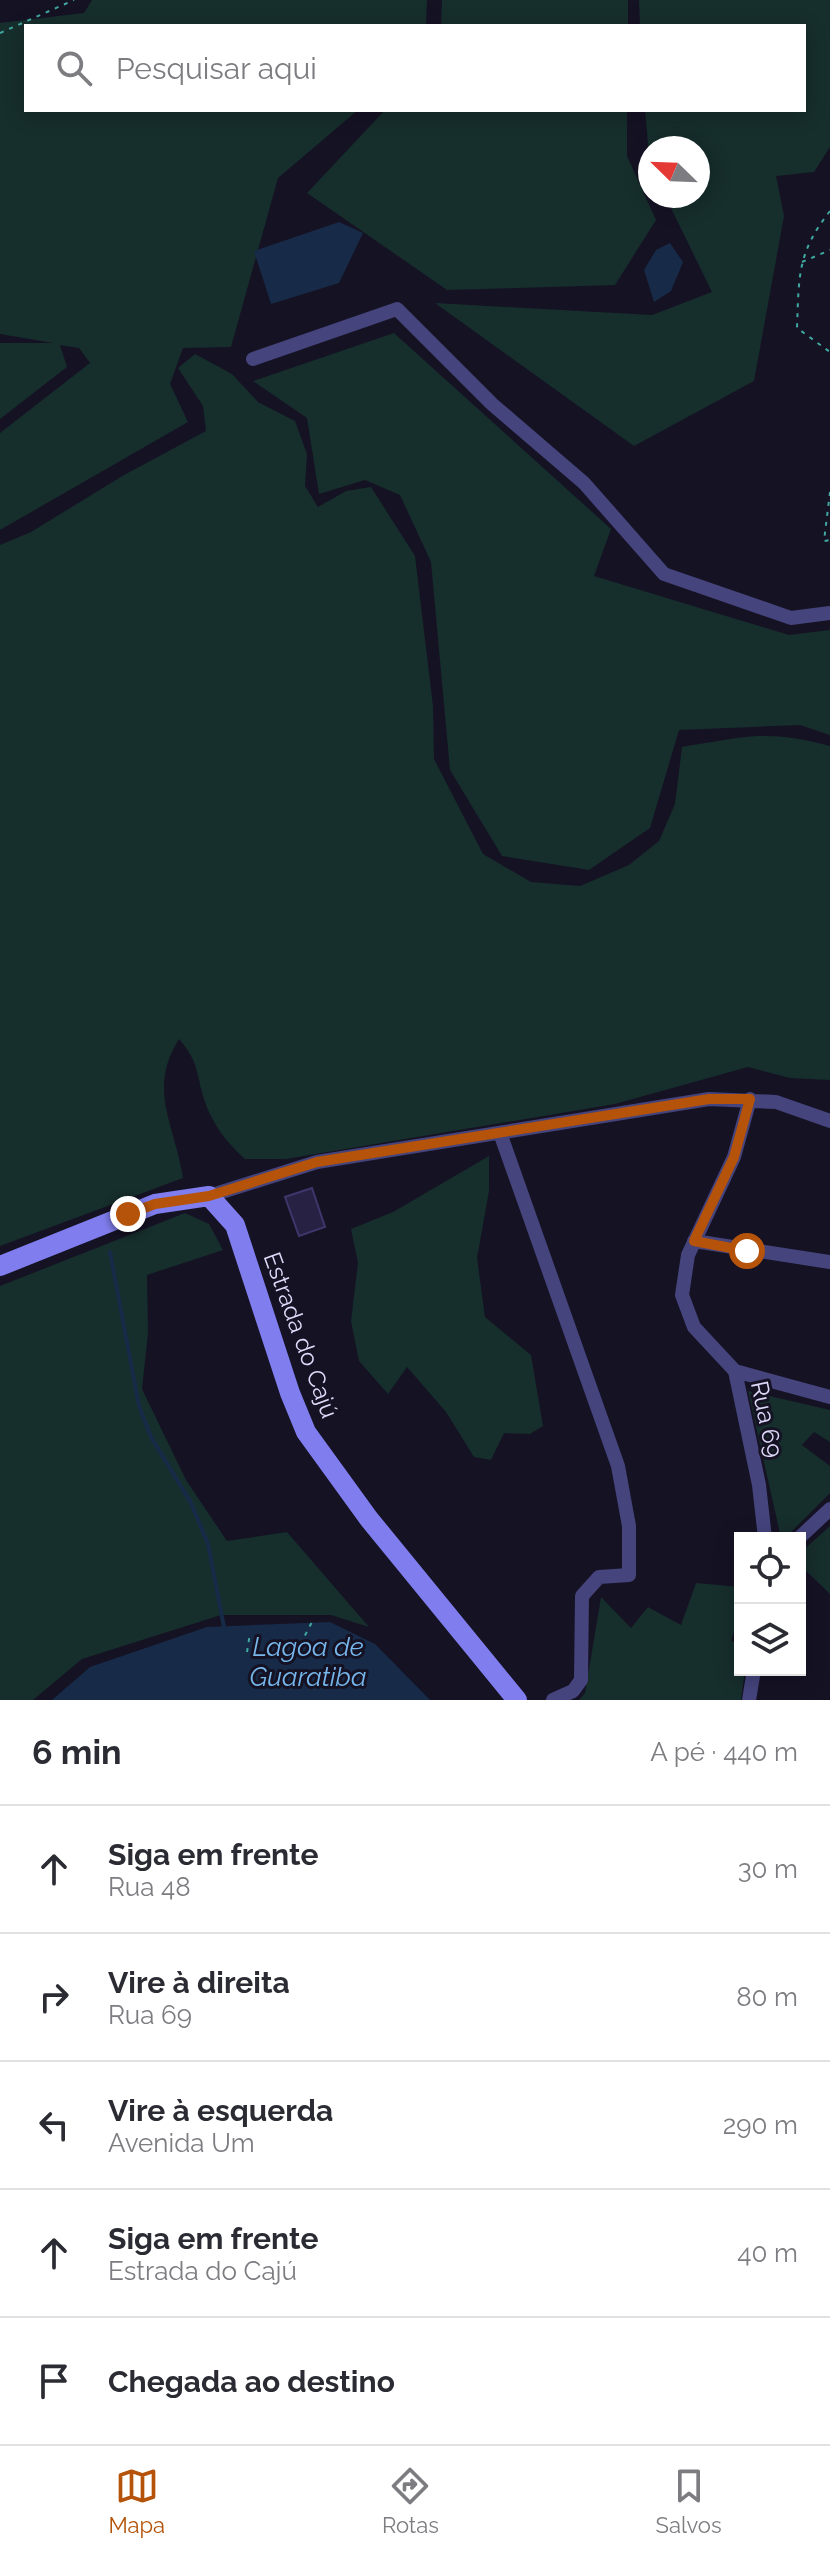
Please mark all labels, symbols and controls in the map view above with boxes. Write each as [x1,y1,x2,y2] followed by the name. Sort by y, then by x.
[24,24,806,112] search box
[52,46,96,90] icon: search
[116,51,317,86] text: Pesquisar aqui
[638,136,710,208] north arrow
[110,1196,146,1232] route end
[729,1233,765,1269] route start
[258,1248,344,1422] street label: Estrada do Cajú
[745,1378,789,1460] street label: Rua 69
[734,1532,806,1676] map controls
[734,1532,806,1604] button: locate
[734,1604,806,1676] button: layers
[249,1632,367,1692] water label: Lagoa de Guaratiba
[32,1732,122,1772] text: 6 min
[650,1737,798,1767] text: A pé · 440 m
[108,1837,318,1872] text: Siga em frente
[32,1847,76,1891] icon: ahead
[738,1854,798,1884] text: 30 m
[108,1872,191,1902] text: Rua 48
[108,1965,290,2000] text: Vire à direita
[32,1975,76,2019] icon: right
[736,1982,798,2012] text: 80 m
[108,2000,192,2030] text: Rua 69
[108,2093,333,2128] text: Vire à esquerda
[32,2103,76,2147] icon: left
[723,2110,798,2140] text: 290 m
[108,2128,255,2158] text: Avenida Um
[108,2221,318,2256] text: Siga em frente
[32,2231,76,2275] icon: ahead
[737,2238,798,2268] text: 40 m
[108,2256,297,2286] text: Estrada do Cajú
[32,2359,76,2403] icon: arrive
[108,2364,395,2399] text: Chegada ao destino
[108,2464,165,2538] tab: Mapa
[382,2464,439,2538] tab: Rotas
[656,2464,722,2538] tab: Salvos

